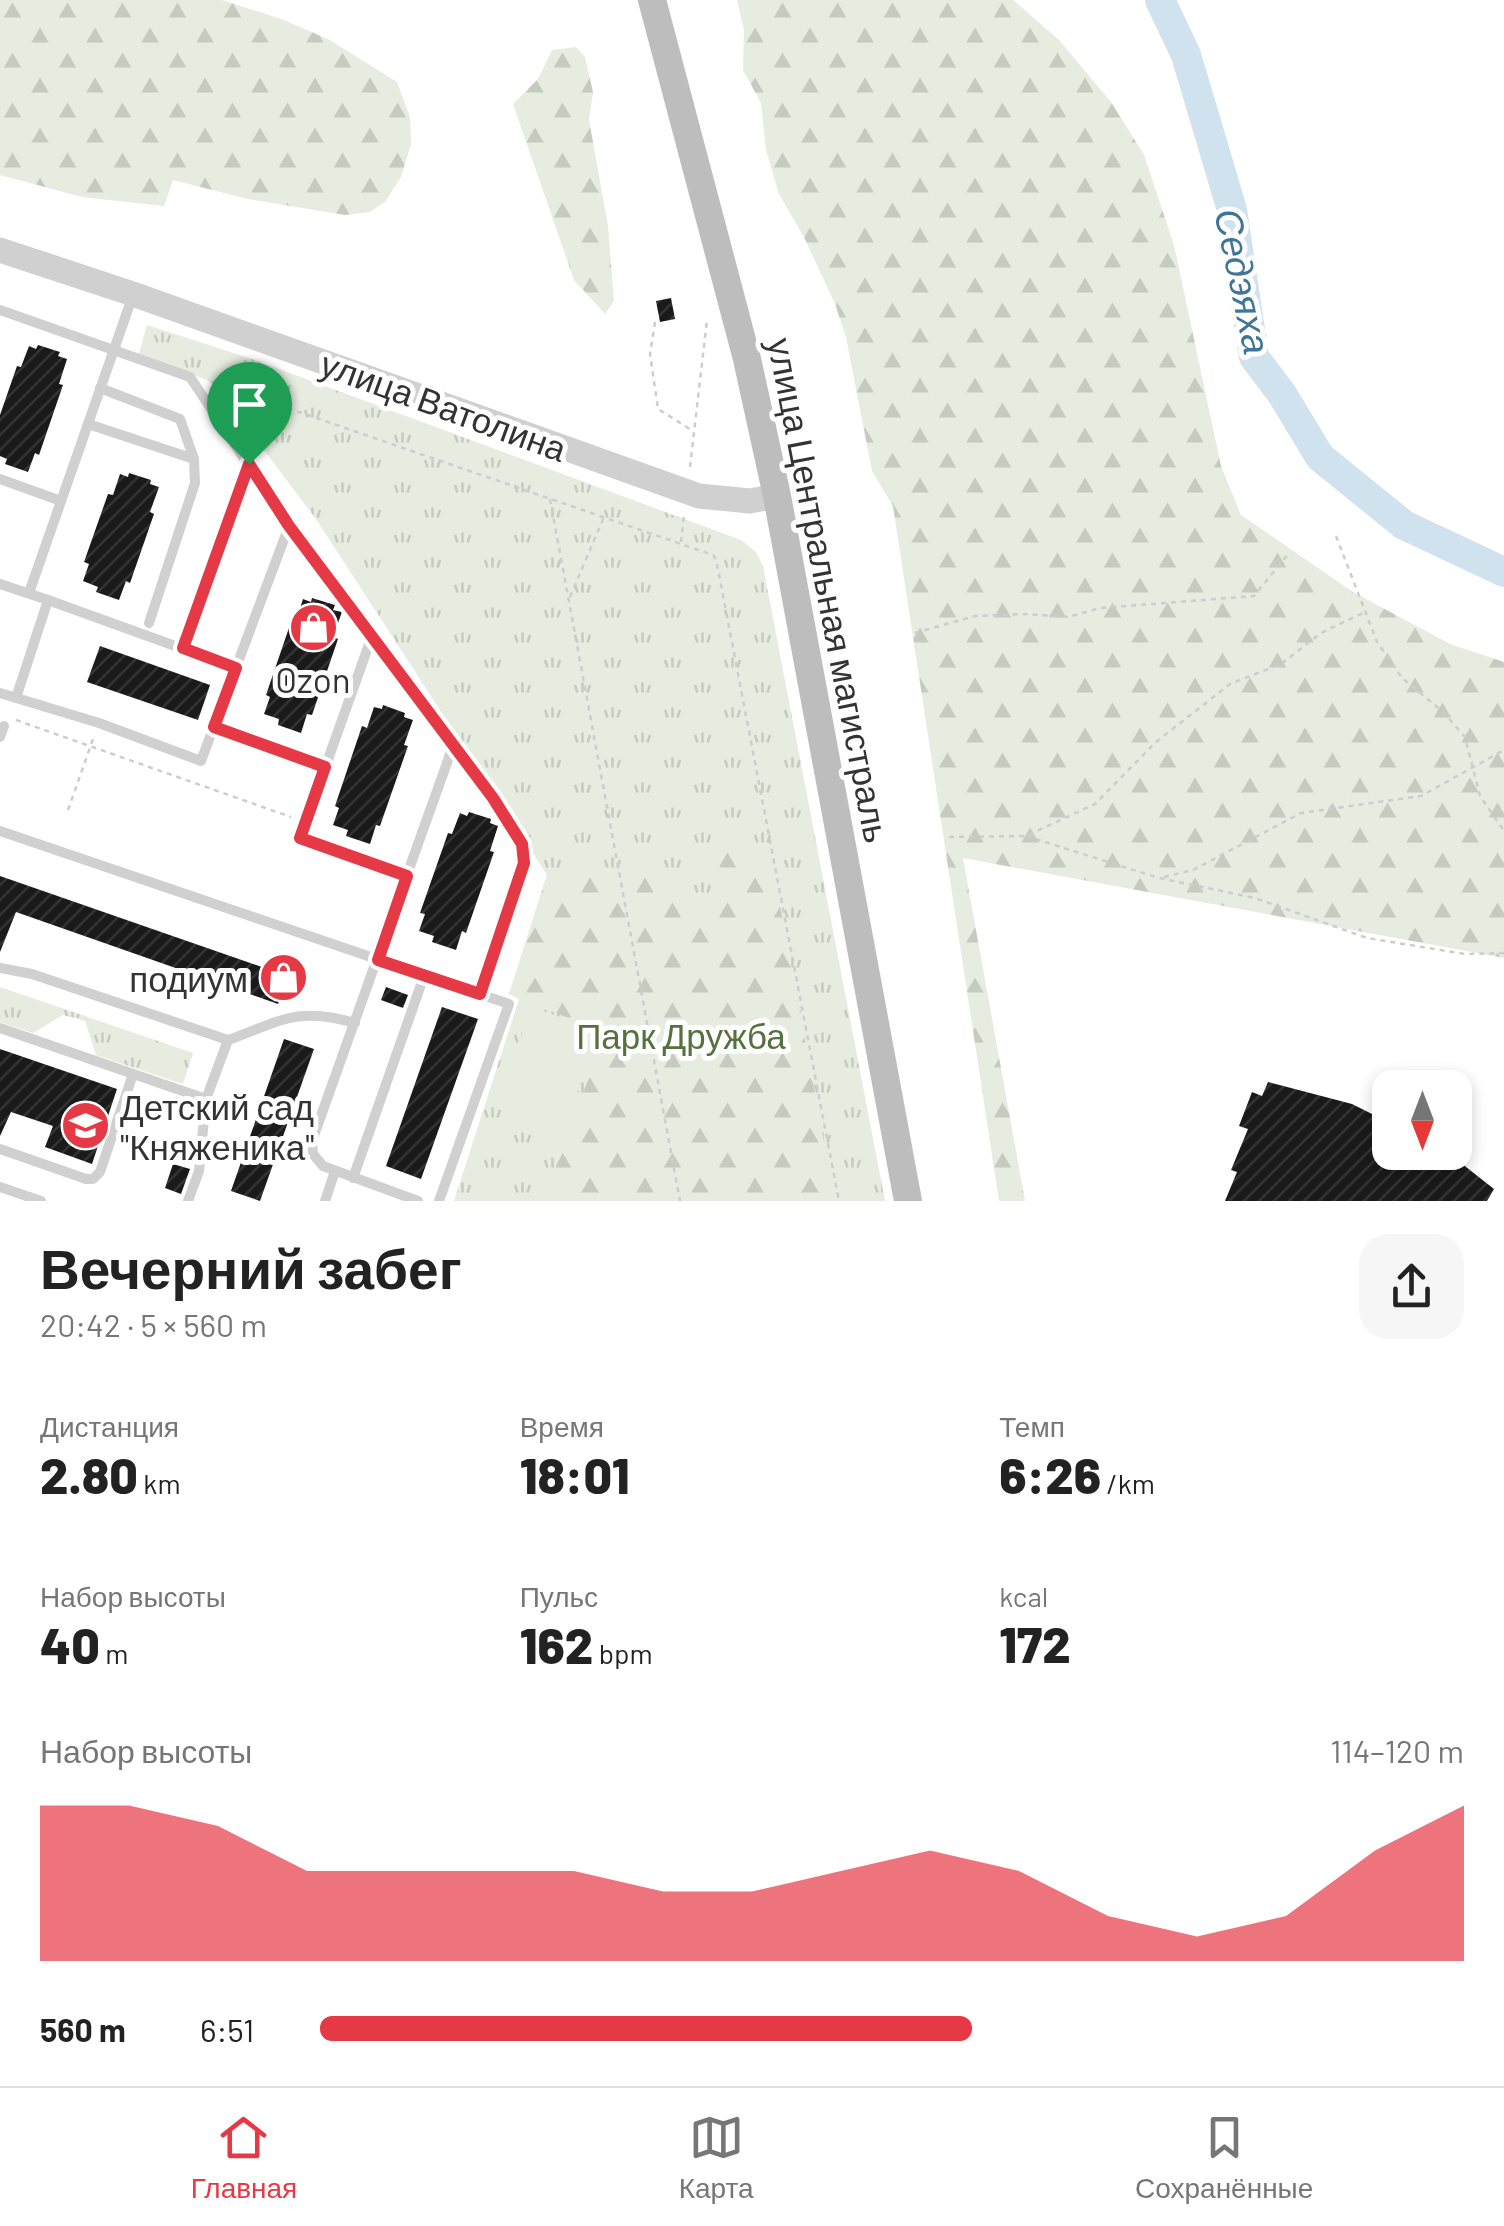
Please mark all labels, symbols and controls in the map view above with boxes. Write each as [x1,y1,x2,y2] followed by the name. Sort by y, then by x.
[1206,204,1282,358] water label: Седэяха
[760,334,900,846] street label: улица Центральная магистраль
[315,341,573,469] street label: улица Ватолина
[207,362,292,465] pin
[222,377,277,432] icon: arrive
[287,601,339,653] shop icon: Ozon
[275,658,351,700] place label: Ozon
[257,952,309,1004] shop icon: подиум
[129,957,248,999] place label: подиум
[576,1014,786,1056] park label: Парк Дружба
[1372,1070,1472,1170] north arrow
[1372,1070,1472,1170] map controls
[120,1085,314,1167] place label: Детский сад "Княженика"
[59,1100,111,1152] school or university icon: Детский сад "Княженика"
[40,1234,462,1300] text: Вечерний забег
[1359,1234,1464,1339] button: share
[40,1305,267,1343] text: 20:42 · 5 × 560 m
[40,1409,179,1443] text: Дистанция
[520,1409,604,1443] text: Время
[999,1409,1065,1443] text: Темп
[40,1444,138,1504] text: 2.80
[520,1444,630,1504] text: 18:01
[999,1444,1101,1504] text: 6:26
[138,1466,181,1500] text: km
[1101,1466,1155,1500] text: /km
[40,1579,226,1613] text: Набор высоты
[520,1579,598,1613] text: Пульс
[999,1579,1048,1613] text: kcal
[999,1613,1071,1673] text: 172
[40,1614,100,1674] text: 40
[520,1614,593,1674] text: 162
[100,1636,129,1670] text: m
[593,1636,653,1670] text: bpm
[40,1731,252,1769] text: Набор высоты
[1330,1731,1464,1769] text: 114–120 m
[40,2010,126,2048] text: 560 m
[200,2010,254,2048] text: 6:51
[191,2110,297,2205] tab: Главная
[679,2110,754,2205] tab: Карта
[1135,2110,1313,2205] tab: Сохранённые

